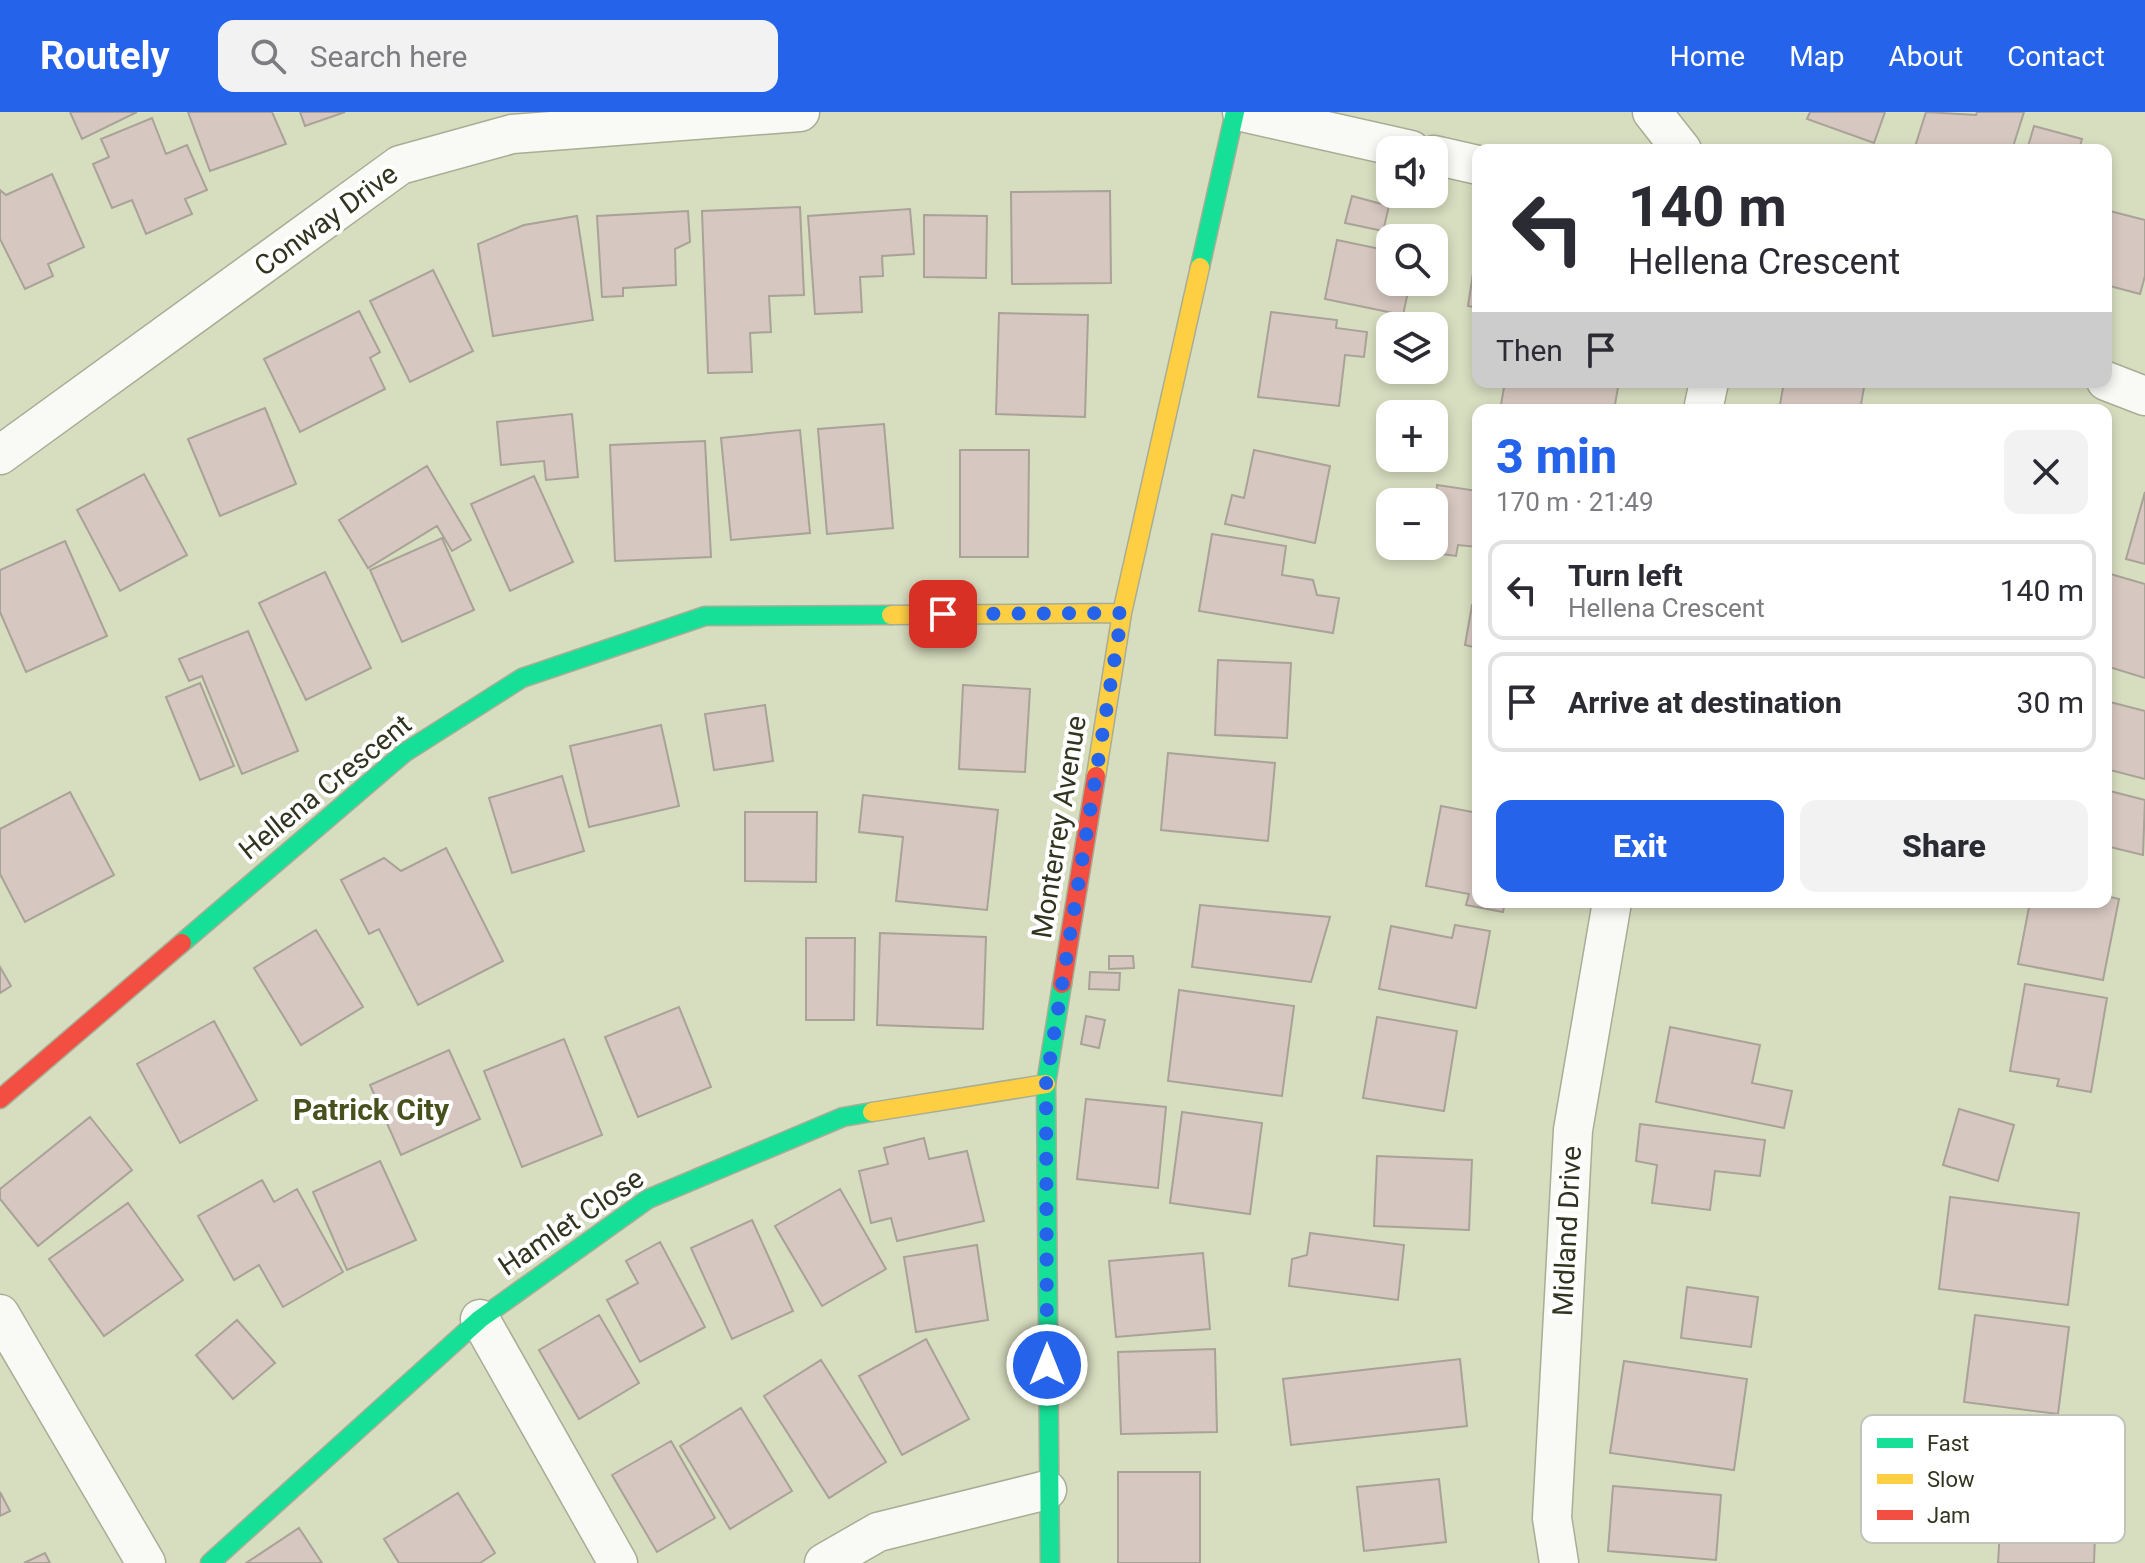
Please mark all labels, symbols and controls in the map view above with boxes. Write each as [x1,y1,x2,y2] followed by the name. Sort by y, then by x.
[218,20,778,92] search box
[40,34,170,78] text: Routely
[246,34,290,78] icon: search
[310,39,467,74] text: Search here
[1670,40,1745,73] text: Home
[1789,40,1845,73] text: Map
[1889,40,1963,73] text: About
[2007,40,2105,73] text: Contact
[1376,136,1448,560] map controls
[1376,136,1448,208] button: sound
[248,157,404,283] street label: Conway Drive
[1628,174,1787,240] text: 140 m
[1496,176,1600,280] icon: left
[1376,224,1448,296] button: search
[1628,241,1900,283] text: Hellena Crescent
[1376,312,1448,384] button: layers
[1579,328,1623,372] icon: arrive
[1496,333,1563,368] text: Then
[1376,400,1448,472] button: +
[1496,428,1617,485] text: 3 min
[2004,430,2088,514] button: close
[1496,487,1654,517] text: 170 m · 21:49
[1376,488,1448,560] button: −
[1568,558,1683,593] text: Turn left
[1500,568,1544,612] icon: left
[2000,573,2084,608] text: 140 m
[909,580,977,648] pin
[921,592,965,636] icon: arrive
[1568,593,1765,623] text: Hellena Crescent
[1500,680,1544,724] icon: arrive
[1568,685,1842,720] text: Arrive at destination
[2017,685,2084,720] text: 30 m
[232,708,418,866] street label: Hellena Crescent
[1025,713,1093,941] street label: Monterrey Avenue
[1496,800,1784,892] button: Exit
[1800,800,2088,892] button: Share
[293,1092,450,1127] district label: Patrick City
[1546,1145,1588,1317] street label: Midland Drive
[492,1161,650,1283] street label: Hamlet Close
[1005,1323,1089,1407] position arrow
[1861,1415,2125,1543] legend
[1927,1431,1969,1456] text: Fast
[1927,1467,1975,1492] text: Slow
[1927,1503,1970,1528] text: Jam

